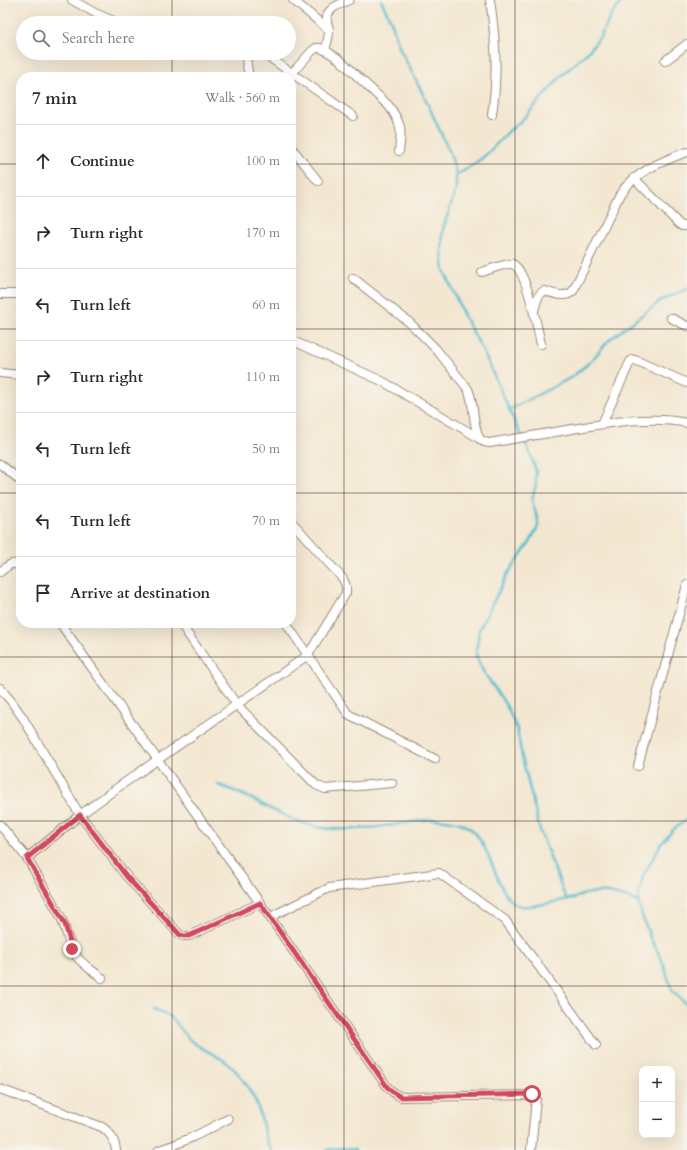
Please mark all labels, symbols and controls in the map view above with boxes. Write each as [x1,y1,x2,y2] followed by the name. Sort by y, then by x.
[16,16,296,60] search box
[30,27,52,49] icon: search
[62,28,135,48] text: Search here
[32,87,77,110] text: 7 min
[205,89,280,107] text: Walk · 560 m
[32,150,54,172] icon: ahead
[70,151,135,171] text: Continue
[246,152,280,170] text: 100 m
[32,222,54,244] icon: right
[70,223,143,243] text: Turn right
[246,224,280,242] text: 170 m
[32,294,54,316] icon: left
[70,295,131,315] text: Turn left
[252,296,280,314] text: 60 m
[32,366,54,388] icon: right
[70,367,143,387] text: Turn right
[246,368,280,386] text: 110 m
[32,438,54,460] icon: left
[70,439,131,459] text: Turn left
[252,440,280,458] text: 50 m
[32,510,54,532] icon: left
[70,511,131,531] text: Turn left
[252,512,280,530] text: 70 m
[32,582,54,604] icon: arrive
[70,583,210,603] text: Arrive at destination
[63,940,81,958] route end
[639,1066,675,1138] map controls
[639,1066,675,1102] button: +
[523,1085,541,1103] route start
[639,1102,675,1138] button: −

